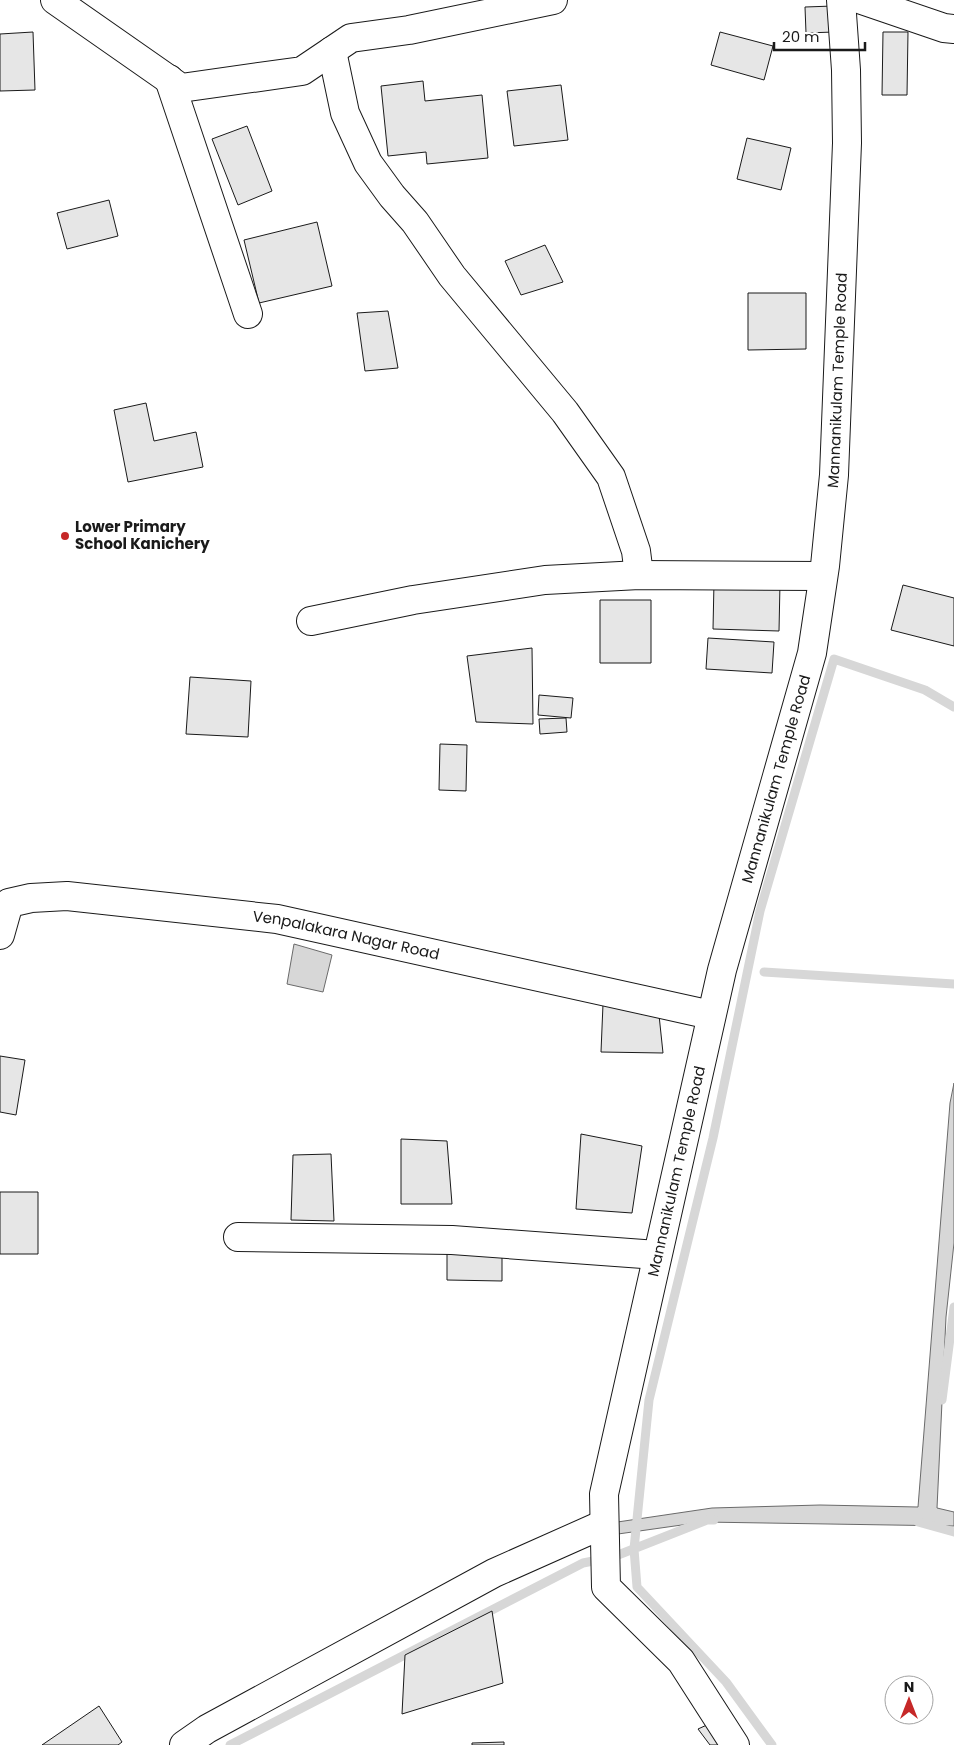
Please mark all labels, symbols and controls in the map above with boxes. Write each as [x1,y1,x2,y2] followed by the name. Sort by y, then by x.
[774,20,865,52] scale bar
[782,26,820,47] text: 20 m
[822,272,852,489] street label: Mannanikulam Temple Road
[75,516,210,554] place label: Lower Primary School Kanichery
[59,530,71,542] marker: Lower Primary School Kanichery
[736,672,815,885] street label: Mannanikulam Temple Road
[252,905,442,965] street label: Venpalakara Nagar Road
[642,1064,710,1279] street label: Mannanikulam Temple Road
[884,1675,934,1725] north arrow
[904,1677,914,1697] text: N

